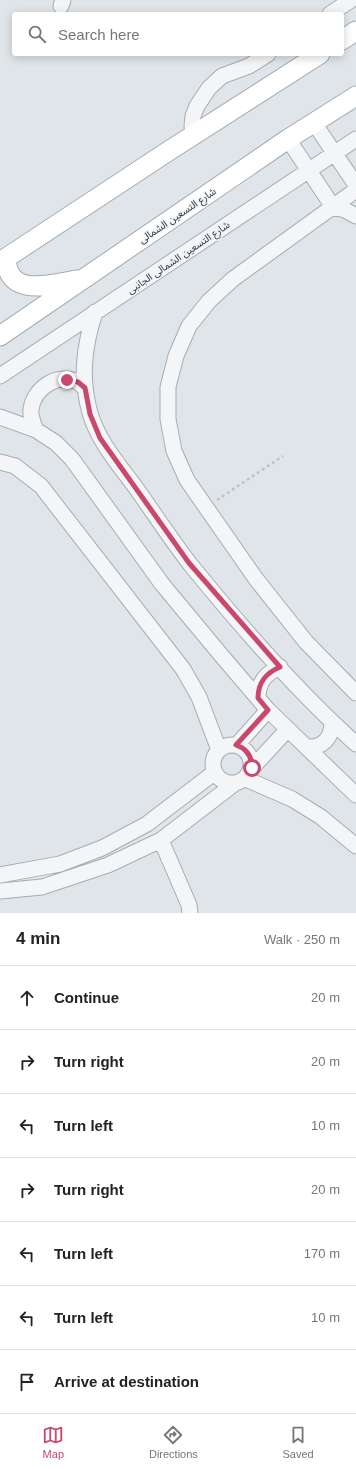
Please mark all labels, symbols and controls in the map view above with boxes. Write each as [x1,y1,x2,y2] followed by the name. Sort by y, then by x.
[12,12,344,56] search box
[26,23,48,45] icon: search
[58,26,140,43] text: Search here
[137,185,219,247] street label: شارع التسعين الشمالى
[125,219,233,298] street label: شارع التسعين الشمالى الجانبى
[58,371,76,389] route end
[243,759,261,777] route start
[16,929,60,948] text: 4 min
[264,932,340,947] text: Walk · 250 m
[16,987,38,1009] icon: ahead
[54,989,119,1006] text: Continue
[311,990,340,1005] text: 20 m
[16,1051,38,1073] icon: right
[54,1053,124,1070] text: Turn right
[311,1054,340,1069] text: 20 m
[16,1115,38,1137] icon: left
[54,1117,113,1134] text: Turn left
[311,1118,340,1133] text: 10 m
[16,1179,38,1201] icon: right
[54,1181,124,1198] text: Turn right
[311,1182,340,1197] text: 20 m
[16,1243,38,1265] icon: left
[54,1245,113,1262] text: Turn left
[304,1246,340,1261] text: 170 m
[16,1307,38,1329] icon: left
[54,1309,113,1326] text: Turn left
[311,1310,340,1325] text: 10 m
[16,1371,38,1393] icon: arrive
[54,1373,199,1390] text: Arrive at destination
[42,1424,64,1460] tab: Map
[149,1424,198,1460] tab: Directions
[282,1424,314,1460] tab: Saved

